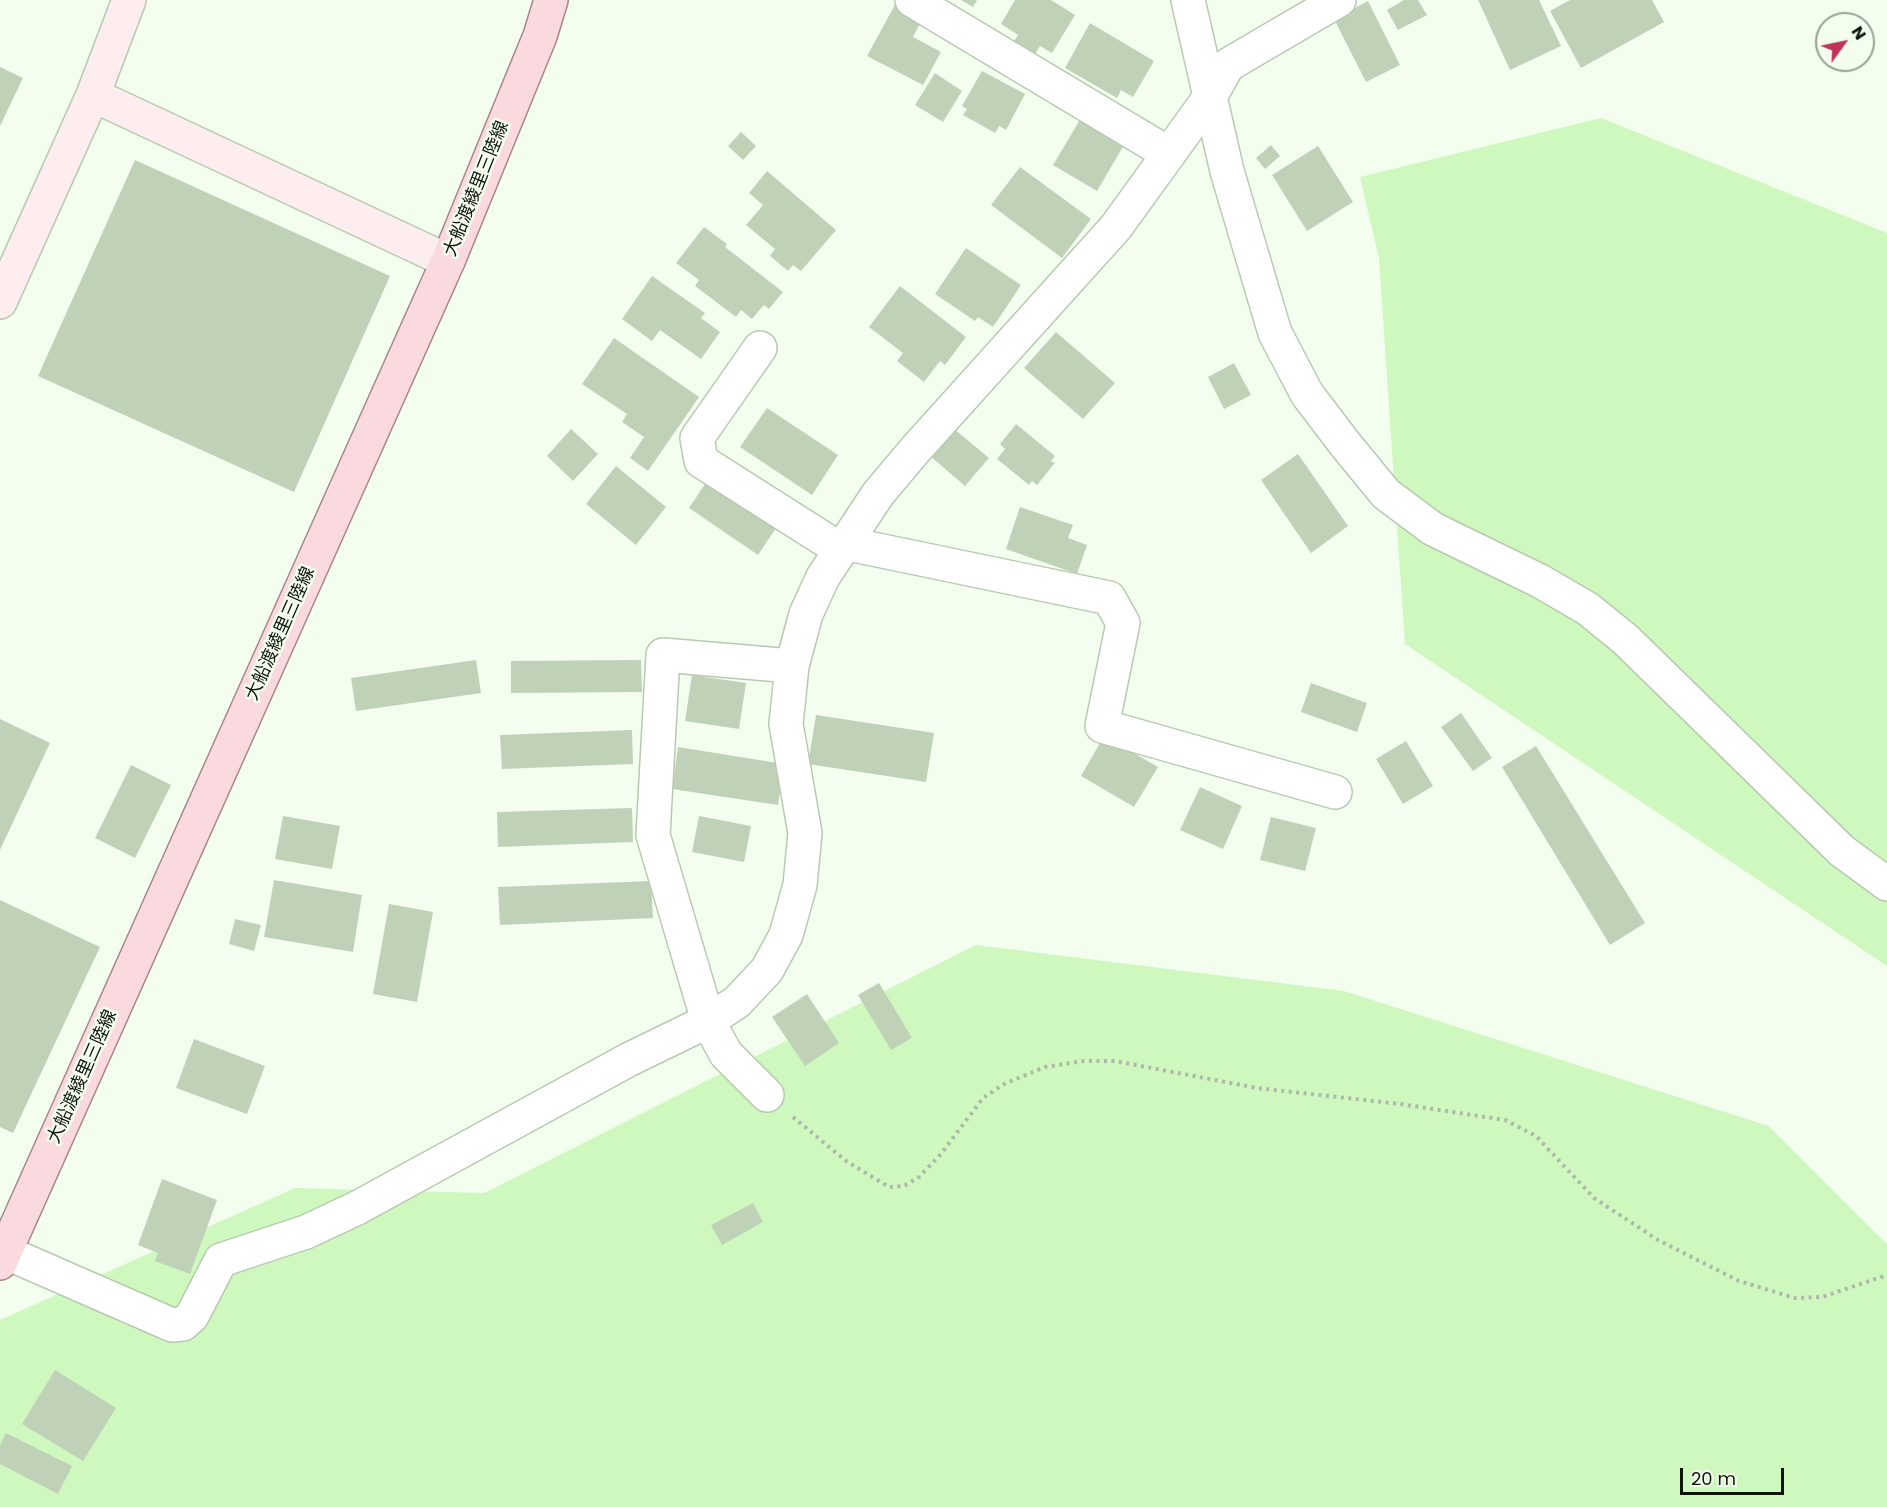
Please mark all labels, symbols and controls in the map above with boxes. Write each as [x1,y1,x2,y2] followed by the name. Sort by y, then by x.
[1815,12,1875,72] north arrow
[1846,22,1872,44] text: N
[440,118,514,260] street label: 大船渡綾里三陸線
[242,564,320,704] street label: 大船渡綾里三陸線
[44,1007,122,1147] street label: 大船渡綾里三陸線
[1683,1456,1786,1494] scale bar
[1691,1466,1736,1491] text: 20 m

